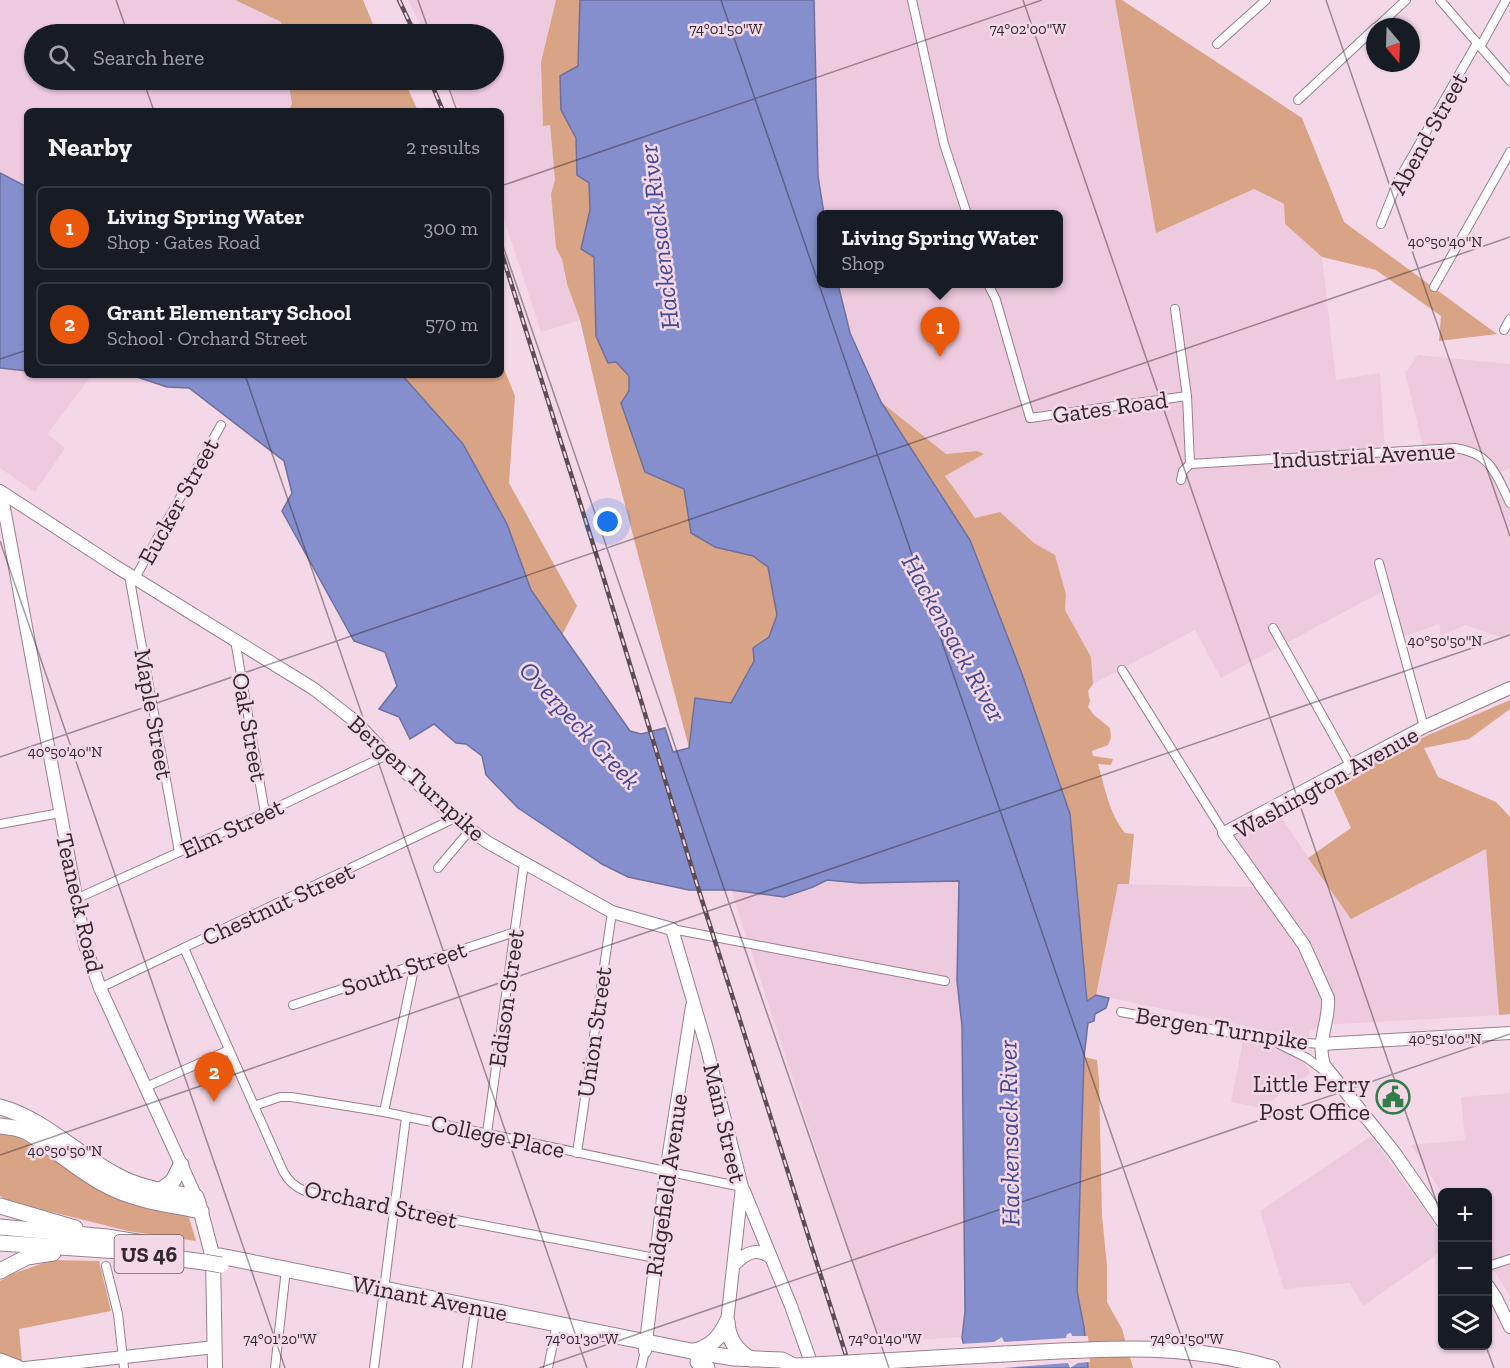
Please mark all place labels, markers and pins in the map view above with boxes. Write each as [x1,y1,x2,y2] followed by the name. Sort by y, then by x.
[920,308,960,357] pin: 1
[194,1052,234,1102] pin: 2
[1253,1069,1371,1126] place label: Little Ferry Post Office
[1375,1079,1411,1115] public building icon: Little Ferry Post Office

